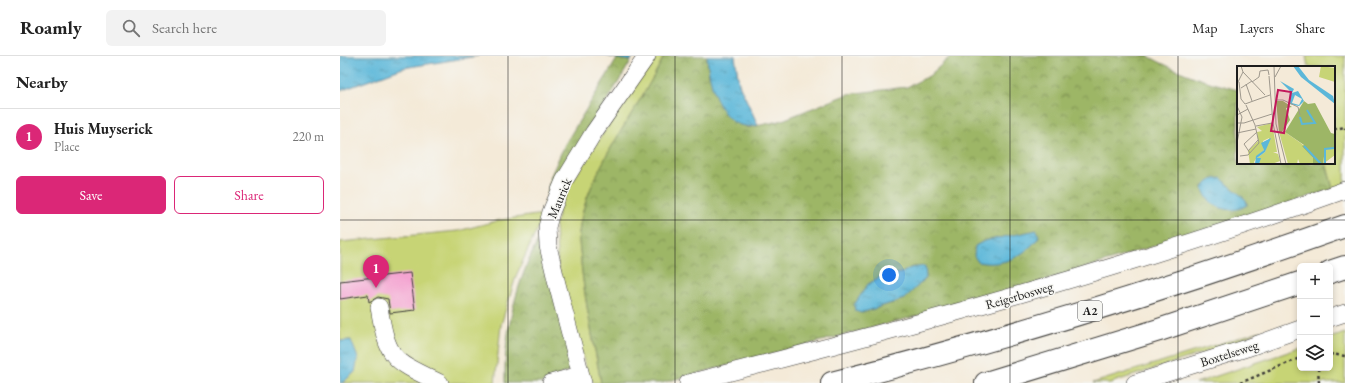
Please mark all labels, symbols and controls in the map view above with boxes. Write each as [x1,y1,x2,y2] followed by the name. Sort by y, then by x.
[106,10,386,46] search box
[20,15,82,40] text: Roamly
[120,17,142,39] icon: search
[152,18,217,37] text: Search here
[1192,19,1217,37] text: Map
[1239,19,1274,37] text: Layers
[1296,19,1325,37] text: Share
[1237,66,1335,164] inset map
[16,71,68,93] text: Nearby
[54,119,153,138] text: Huis Muyserick
[26,128,32,145] text: 1
[293,128,324,145] text: 220 m
[54,138,80,155] text: Place
[543,175,576,221] street label: Maurick
[16,176,166,214] button: Save
[174,176,324,214] button: Share
[363,255,389,288] pin: 1
[1297,263,1333,371] map controls
[1297,263,1333,299] button: +
[879,265,899,285] your location
[984,278,1055,313] street label: Reigerbosweg
[1297,299,1333,335] button: −
[1078,301,1102,321] road number: A2
[1297,335,1333,371] button: layers
[1198,336,1261,371] street label: Boxtelseweg

